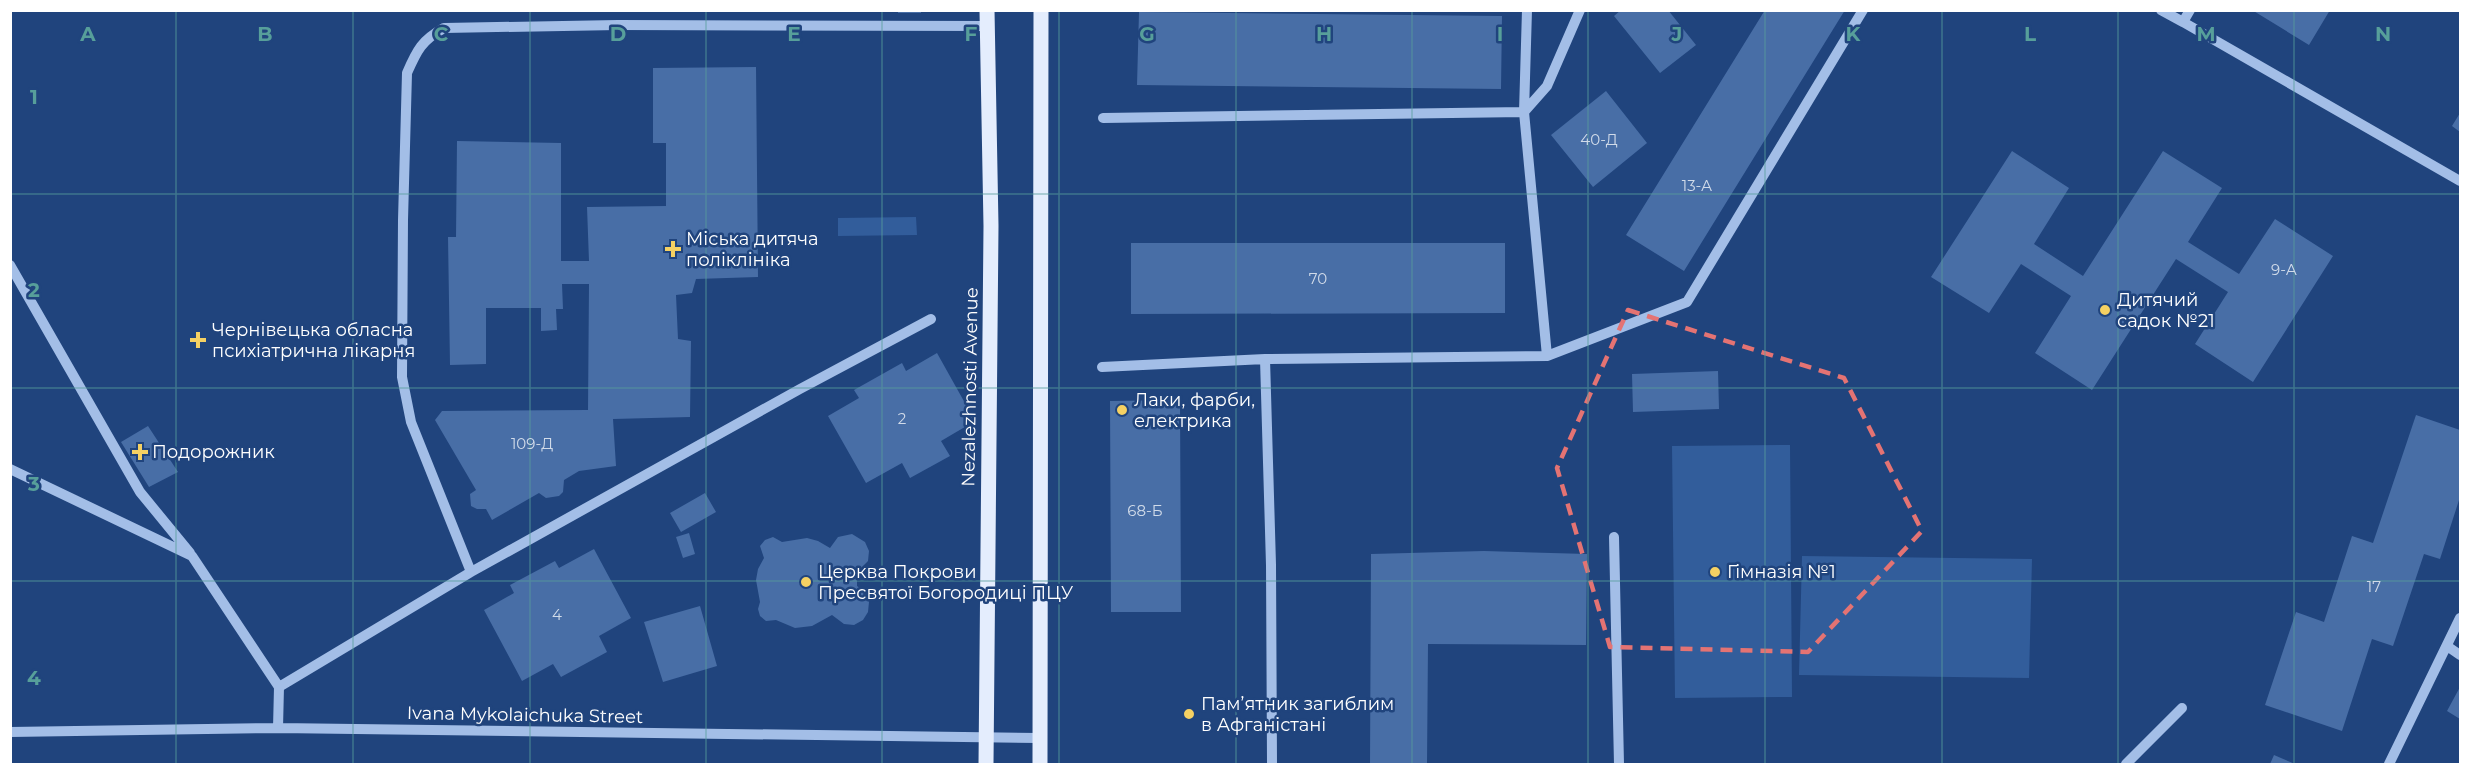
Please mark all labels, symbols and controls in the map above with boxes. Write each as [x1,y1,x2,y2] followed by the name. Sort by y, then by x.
[79,22,96,46] text: A
[257,22,273,46] text: B
[434,22,449,46] text: C
[610,22,626,46] text: D
[787,22,801,46] text: E
[965,22,978,46] text: F
[1139,22,1155,46] text: G
[1316,22,1332,46] text: H
[1497,22,1503,46] text: I
[1671,22,1682,46] text: J
[1846,22,1862,46] text: K
[2024,22,2036,46] text: L
[2196,22,2216,46] text: M
[2375,22,2391,46] text: N
[30,85,38,109] text: 1
[1580,130,1618,149] house number: 40-Д
[1682,176,1712,195] house number: 13-А
[686,228,819,271] place label: Міська дитяча поліклініка
[664,240,682,258] marker: Міська дитяча поліклініка
[2271,260,2297,279] house number: 9-А
[1309,269,1327,288] house number: 70
[28,278,40,302] text: 2
[957,287,983,487] street label: Nezalezhnosti Avenue
[2117,289,2215,332] place label: Дитячий садок №21
[2098,303,2112,317] marker: Дитячий садок №21
[212,319,415,362] place label: Чернівецька обласна психіатрична лікарня
[189,331,207,349] marker: Чернівецька обласна психіатрична лікарня
[1134,389,1255,432] place label: Лаки, фарби, електрика
[1115,403,1129,417] marker: Лаки, фарби, електрика
[898,409,906,428] house number: 2
[511,434,553,453] house number: 109-Д
[152,441,275,463] place label: Подорожник
[133,445,147,459] marker: Подорожник
[27,472,40,496] text: 3
[1127,501,1163,520] house number: 68-Б
[818,561,1074,604] place label: Церква Покрови Пресвятої Богородиці ПЦУ
[1727,561,1836,583] place label: Гімназія №1
[1708,565,1722,579] marker: Гімназія №1
[799,575,813,589] marker: Церква Покрови Пресвятої Богородиці ПЦУ
[2367,577,2381,596] house number: 17
[552,605,562,624] house number: 4
[27,666,41,690] text: 4
[1201,693,1394,736] place label: Пам’ятник загиблим в Афганістані
[407,702,643,728] street label: Ivana Mykolaichuka Street
[1182,707,1196,721] marker: Пам’ятник загиблим в Афганістані

